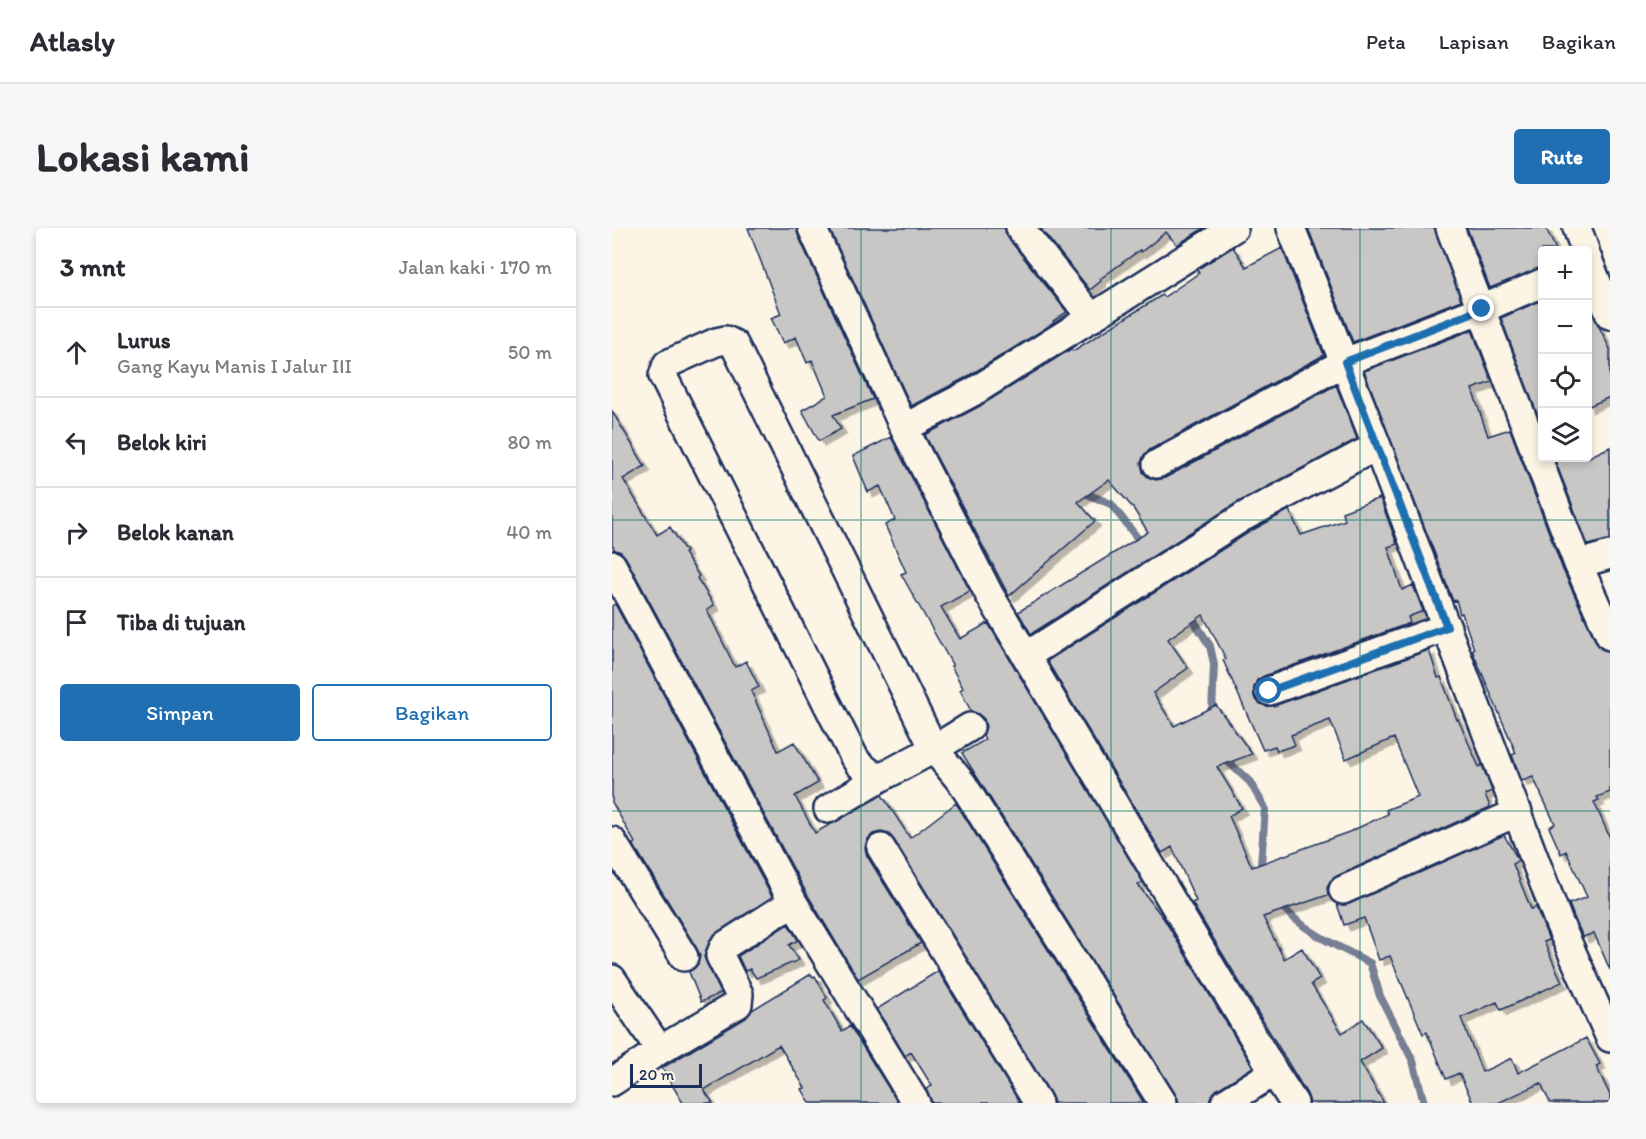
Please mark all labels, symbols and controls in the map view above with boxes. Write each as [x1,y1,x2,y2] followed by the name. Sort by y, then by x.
[30,24,115,58] text: Atlasly
[1366,29,1406,54] text: Peta
[1439,29,1509,54] text: Lapisan
[1542,29,1616,54] text: Bagikan
[1514,129,1610,184] button: Rute
[36,131,250,182] text: Lokasi kami
[1538,246,1592,462] map controls
[1538,246,1592,300] button: +
[60,251,126,283] text: 3 mnt
[399,255,552,279] text: Jalan kaki · 170 m
[1468,295,1494,321] route end
[1538,300,1592,354] button: −
[117,327,171,354] text: Lurus
[60,336,93,369] icon: ahead
[508,340,552,364] text: 50 m
[117,354,352,378] text: Gang Kayu Manis I Jalur III
[1538,354,1592,408] button: locate
[1538,408,1592,462] button: layers
[60,426,93,459] icon: left
[117,429,207,456] text: Belok kiri
[507,430,552,454] text: 80 m
[60,516,93,549] icon: right
[117,519,234,546] text: Belok kanan
[506,520,552,544] text: 40 m
[60,606,93,639] icon: arrive
[117,609,246,636] text: Tiba di tujuan
[1255,677,1281,703] route start
[60,684,300,741] button: Simpan
[312,684,552,741] button: Bagikan
[630,1061,702,1088] scale bar
[639,1065,674,1084] text: 20 m

